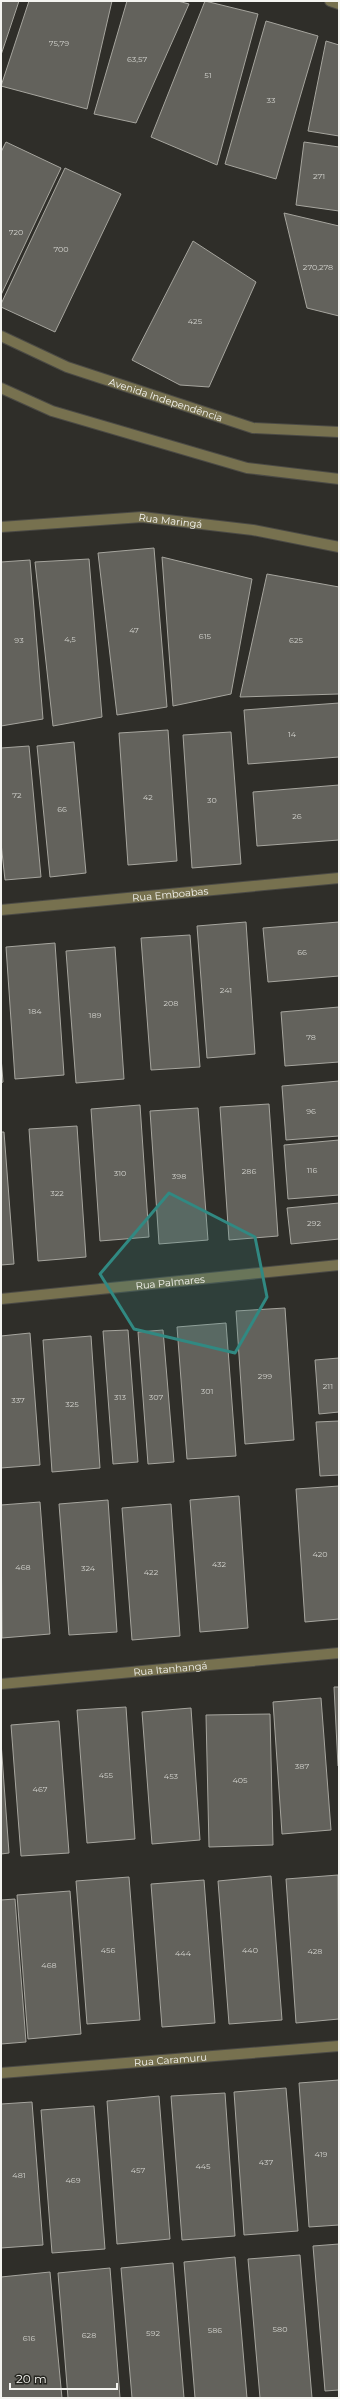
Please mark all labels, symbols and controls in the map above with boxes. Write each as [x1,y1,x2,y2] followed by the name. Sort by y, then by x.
[49,38,69,48] house number: 75,79
[127,54,147,64] house number: 63,57
[204,70,212,80] house number: 51
[267,95,276,105] house number: 33
[313,171,325,181] house number: 271
[9,227,23,237] house number: 720
[53,244,69,254] house number: 700
[303,262,333,272] house number: 270,278
[188,316,203,326] house number: 425
[107,375,224,425] street label: Avenida Independência
[138,511,203,531] street label: Rua Maringá
[129,625,139,635] house number: 47
[199,631,212,641] house number: 615
[64,634,76,644] house number: 4,5
[14,635,24,645] house number: 93
[289,635,303,645] house number: 625
[288,729,297,739] house number: 14
[12,790,22,800] house number: 72
[143,792,153,802] house number: 42
[207,795,217,805] house number: 30
[57,804,67,814] house number: 66
[292,811,302,821] house number: 26
[132,884,209,905] street label: Rua Emboabas
[297,947,307,957] house number: 66
[220,985,232,995] house number: 241
[164,998,178,1008] house number: 208
[28,1006,42,1016] house number: 184
[89,1010,102,1020] house number: 189
[306,1032,316,1042] house number: 78
[306,1106,316,1116] house number: 96
[307,1165,317,1175] house number: 116
[242,1166,256,1176] house number: 286
[114,1168,126,1178] house number: 310
[172,1171,186,1181] house number: 398
[50,1188,64,1198] house number: 322
[307,1218,321,1228] house number: 292
[135,1273,206,1292] street label: Rua Palmares
[258,1371,272,1381] house number: 299
[323,1381,333,1391] house number: 211
[201,1386,213,1396] house number: 301
[114,1392,126,1402] house number: 313
[149,1392,164,1402] house number: 307
[11,1395,25,1405] house number: 337
[65,1399,79,1409] house number: 325
[312,1549,328,1559] house number: 420
[212,1559,227,1569] house number: 432
[15,1562,31,1572] house number: 468
[81,1563,96,1573] house number: 324
[144,1567,159,1577] house number: 422
[133,1659,208,1679] street label: Rua Itanhangá
[295,1761,309,1771] house number: 387
[99,1770,114,1780] house number: 455
[164,1771,179,1781] house number: 453
[232,1775,248,1785] house number: 405
[33,1784,48,1794] house number: 467
[101,1945,115,1955] house number: 456
[242,1945,258,1955] house number: 440
[308,1946,322,1956] house number: 428
[175,1948,192,1958] house number: 444
[41,1960,57,1970] house number: 468
[134,2051,207,2069] street label: Rua Caramuru
[315,2149,328,2159] house number: 419
[259,2157,273,2167] house number: 437
[195,2161,211,2171] house number: 445
[131,2165,145,2175] house number: 457
[12,2170,26,2180] house number: 481
[65,2175,81,2185] house number: 469
[273,2324,287,2334] house number: 580
[208,2325,222,2335] house number: 586
[146,2328,160,2338] house number: 592
[82,2330,96,2340] house number: 628
[23,2333,35,2343] house number: 616
[10,2365,117,2391] scale bar
[16,2371,47,2386] text: 20 m

